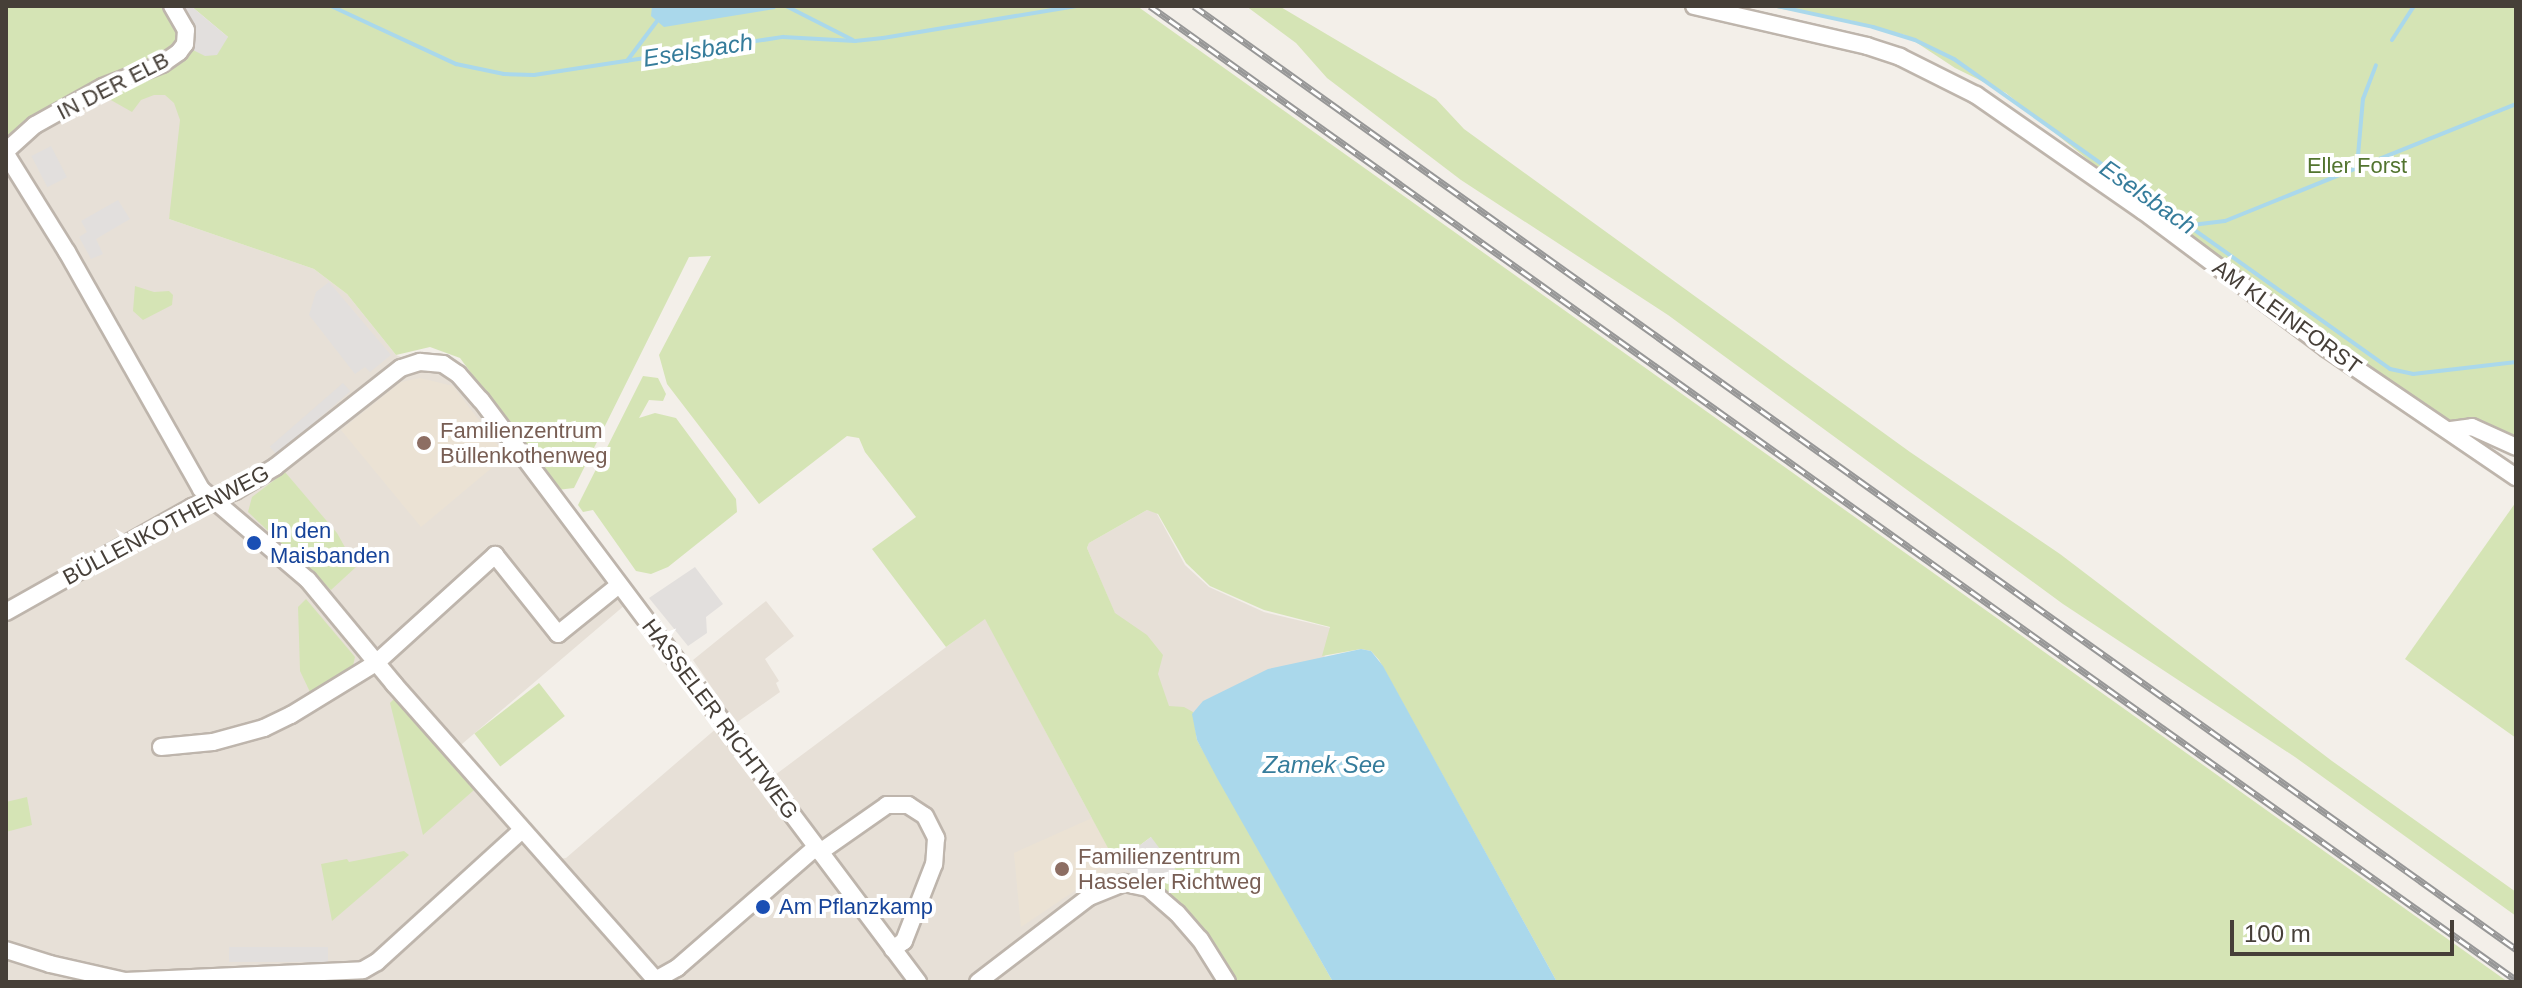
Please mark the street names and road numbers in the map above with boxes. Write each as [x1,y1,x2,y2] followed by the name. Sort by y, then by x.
[53,46,173,126] street label: IN DER ELB
[2208,254,2366,380] street label: AM KLEINFORST
[58,459,274,591] street label: BÜLLENKOTHENWEG
[636,614,804,824] street label: HASSELER RICHTWEG

